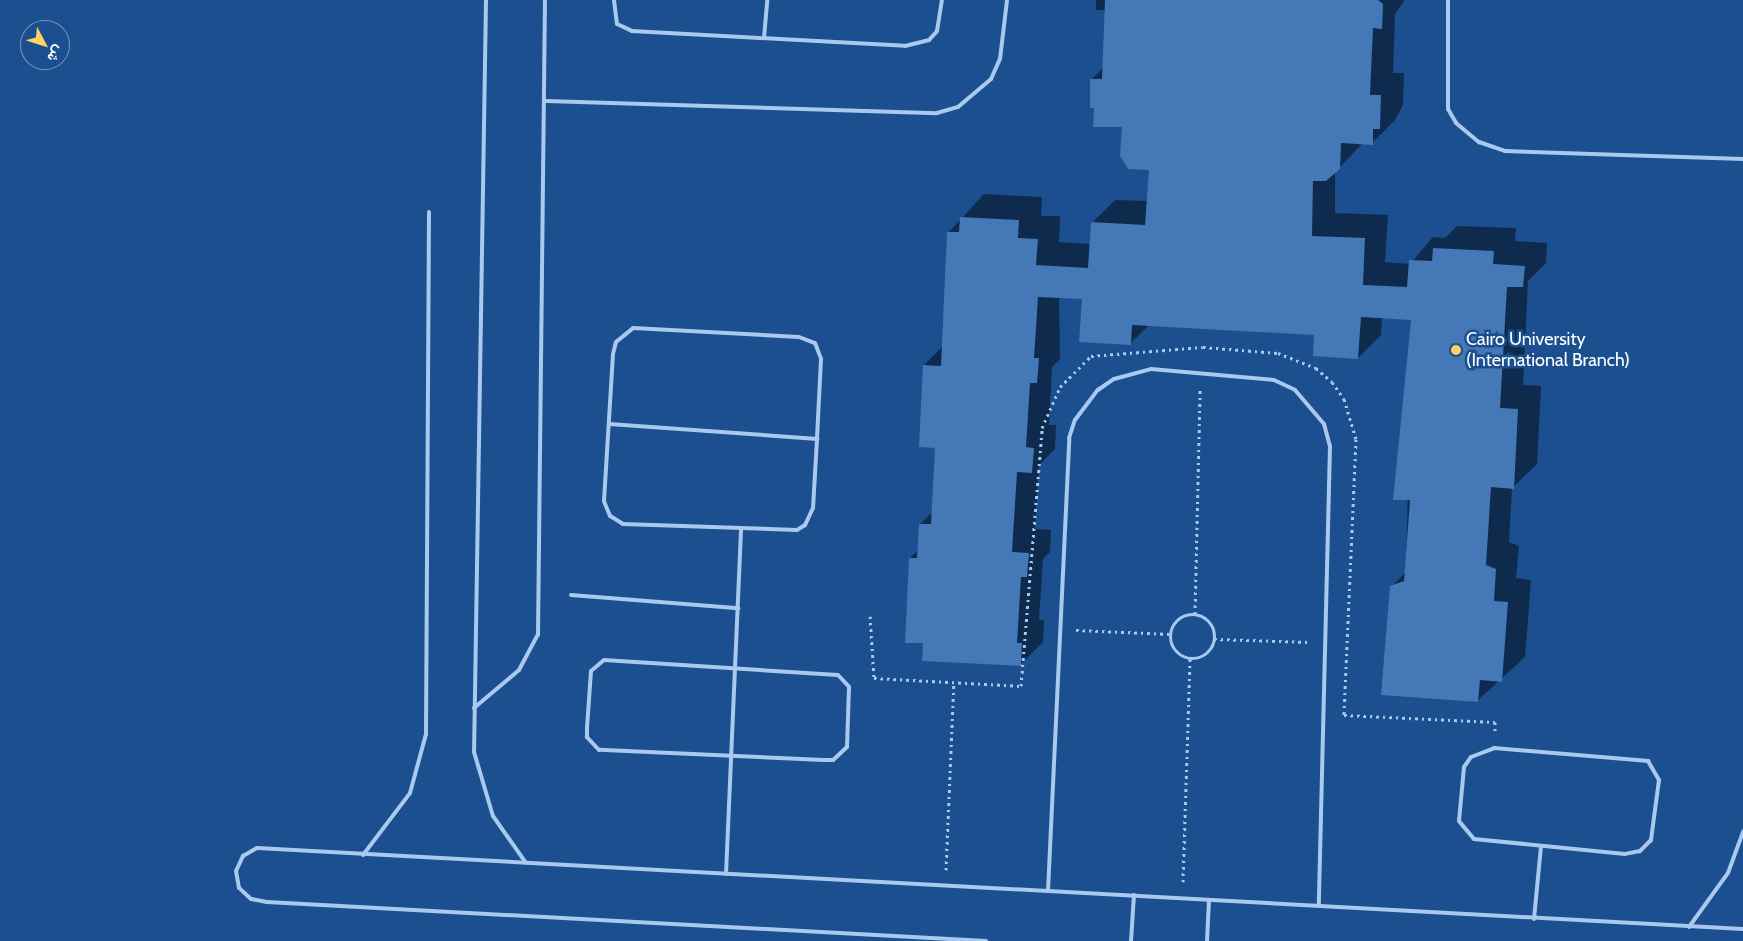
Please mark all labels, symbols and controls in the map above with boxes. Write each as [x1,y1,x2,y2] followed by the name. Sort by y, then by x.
[20,20,70,70] north arrow
[43,42,68,66] text: ش
[1466,329,1630,372] place label: Cairo University (International Branch)
[1450,344,1462,356] marker: Cairo University (International Branch)

